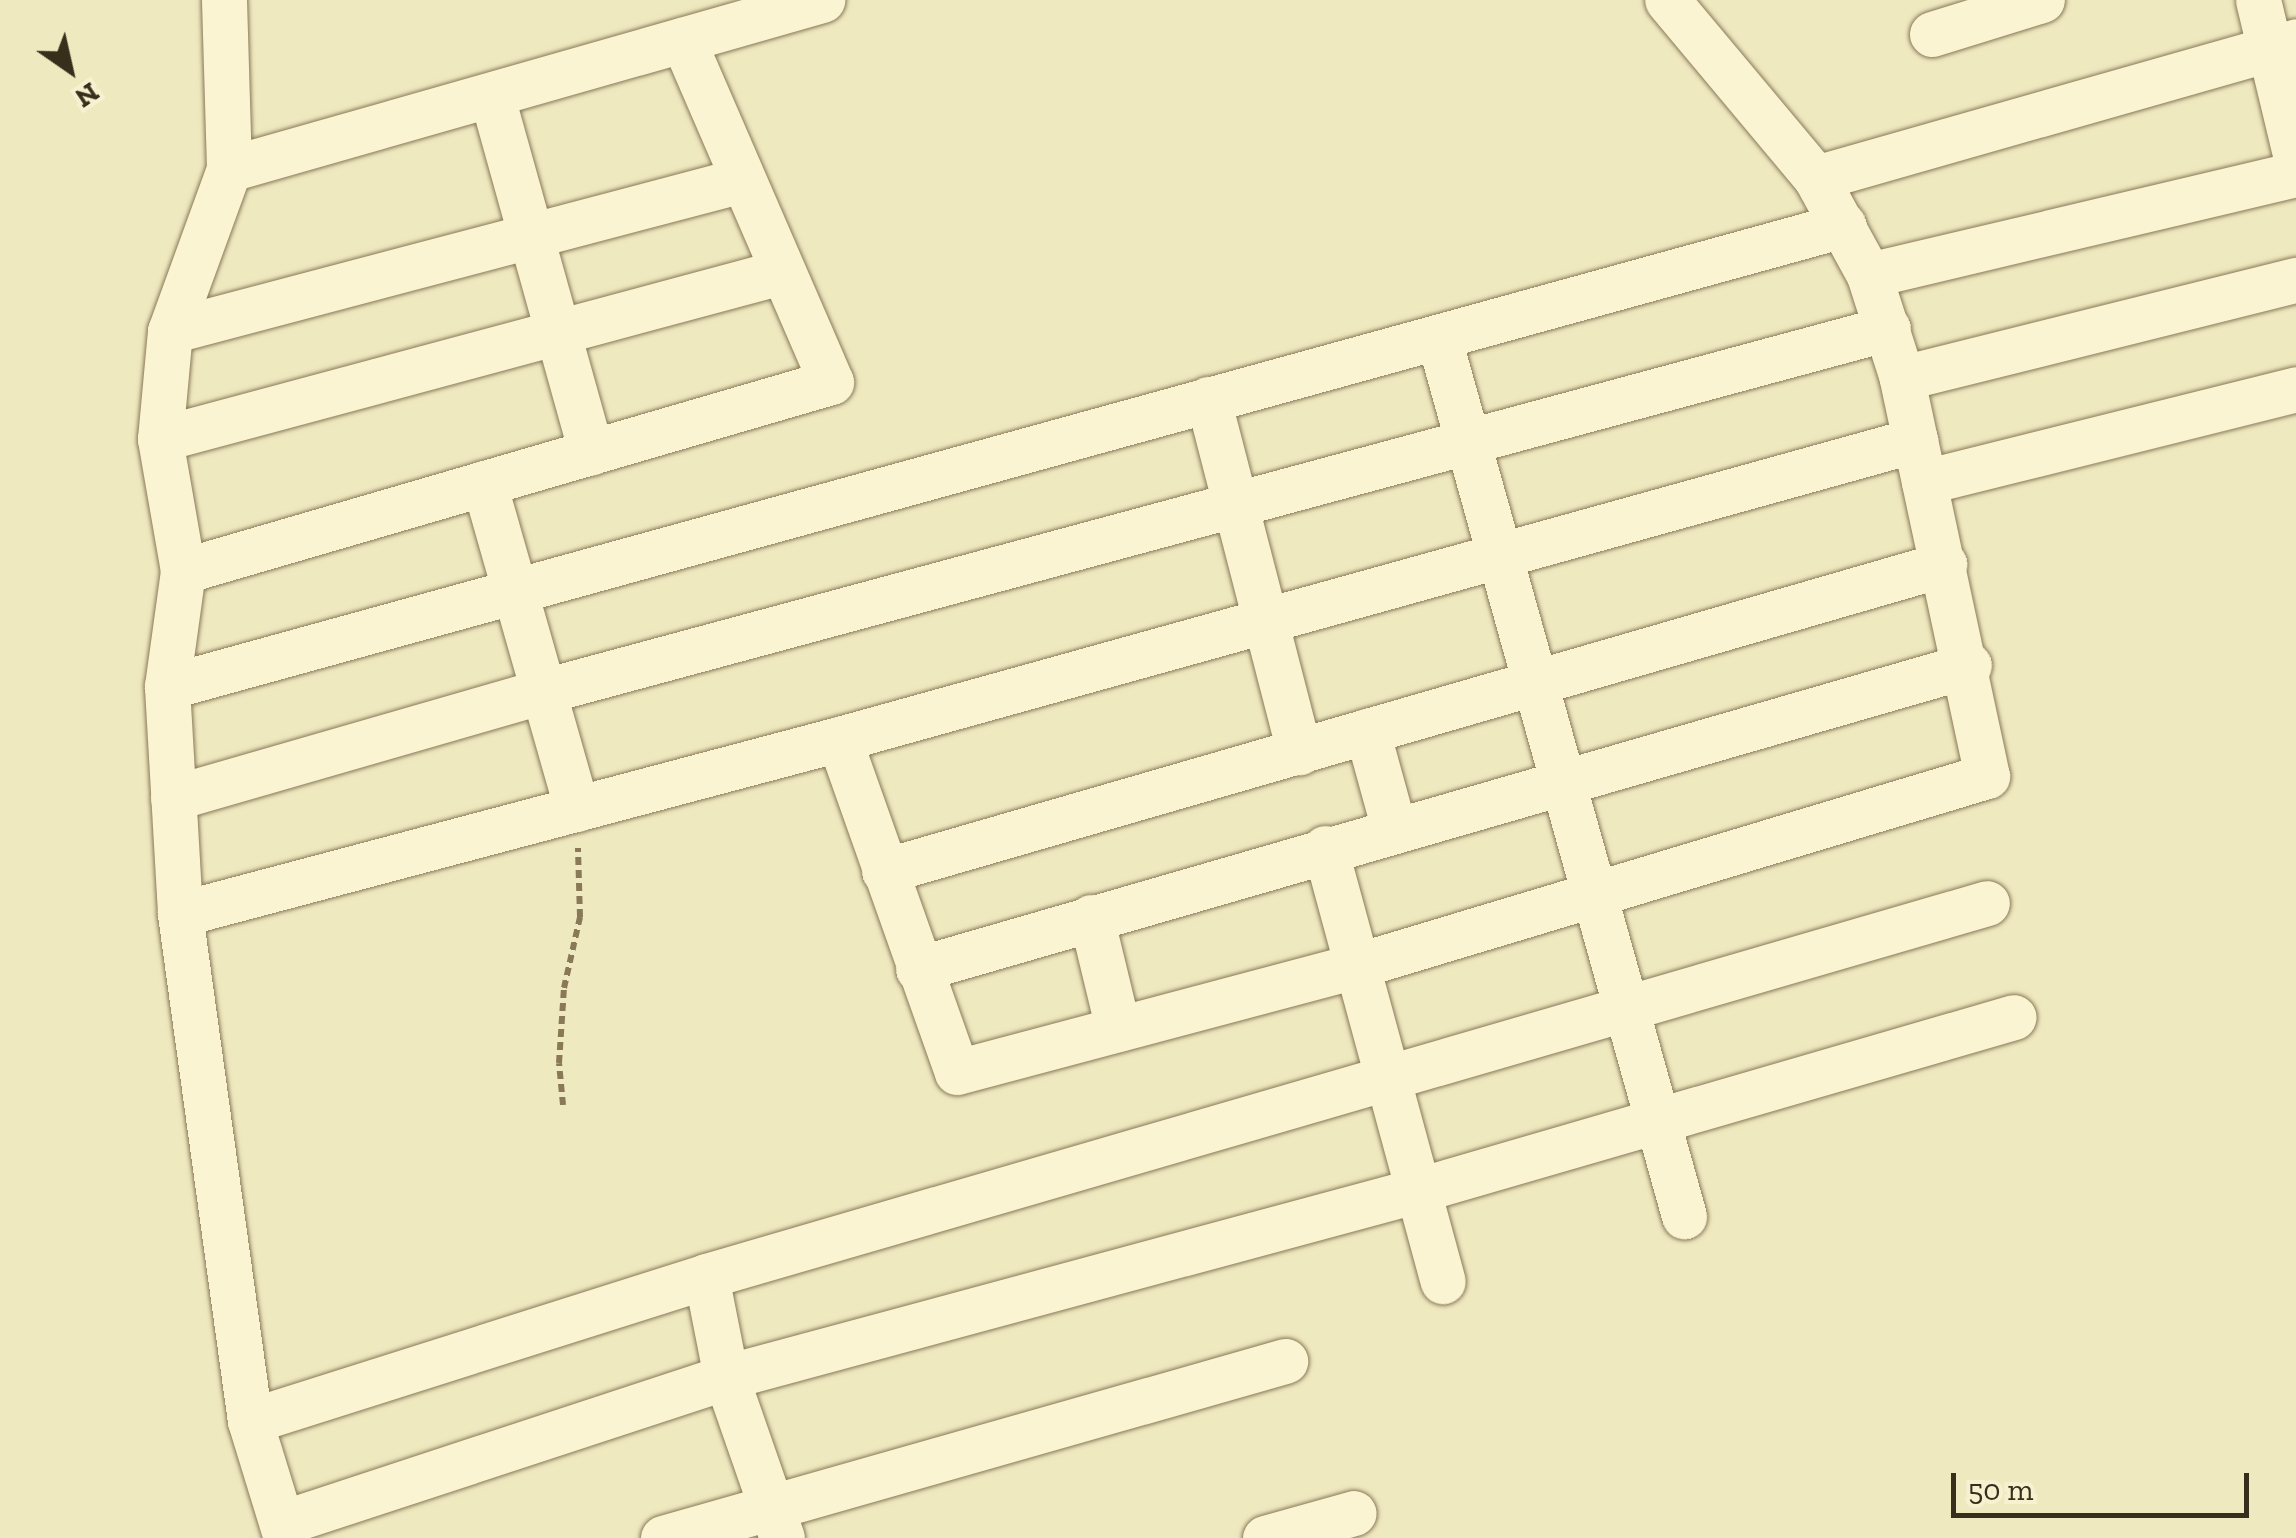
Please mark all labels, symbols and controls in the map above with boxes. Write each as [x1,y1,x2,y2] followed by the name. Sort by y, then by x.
[20,20,120,120] north arrow
[69,76,105,115] text: N
[1956,1453,2254,1515] scale bar
[1968,1472,2033,1508] text: 50 m

